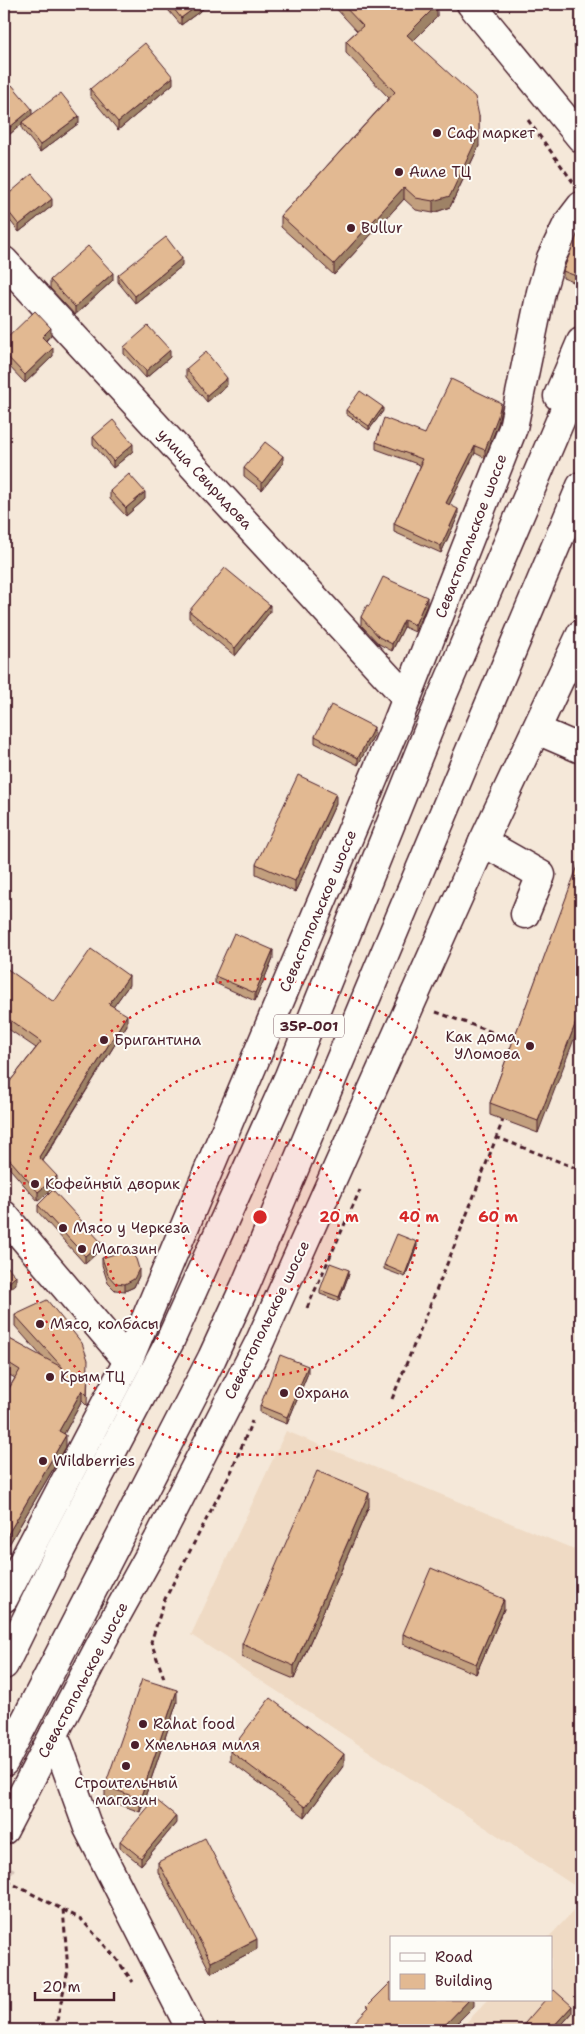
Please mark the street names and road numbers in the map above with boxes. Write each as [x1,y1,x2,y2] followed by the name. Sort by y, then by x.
[153,424,257,534] street label: улица Свиридова
[430,451,512,621] street label: Севастопольское шоссе
[275,827,361,995] street label: Севастопольское шоссе
[274,1014,344,1038] road number: 35Р-001
[220,1237,314,1403] street label: Севастопольское шоссе
[33,1598,133,1762] street label: Севастопольское шоссе

